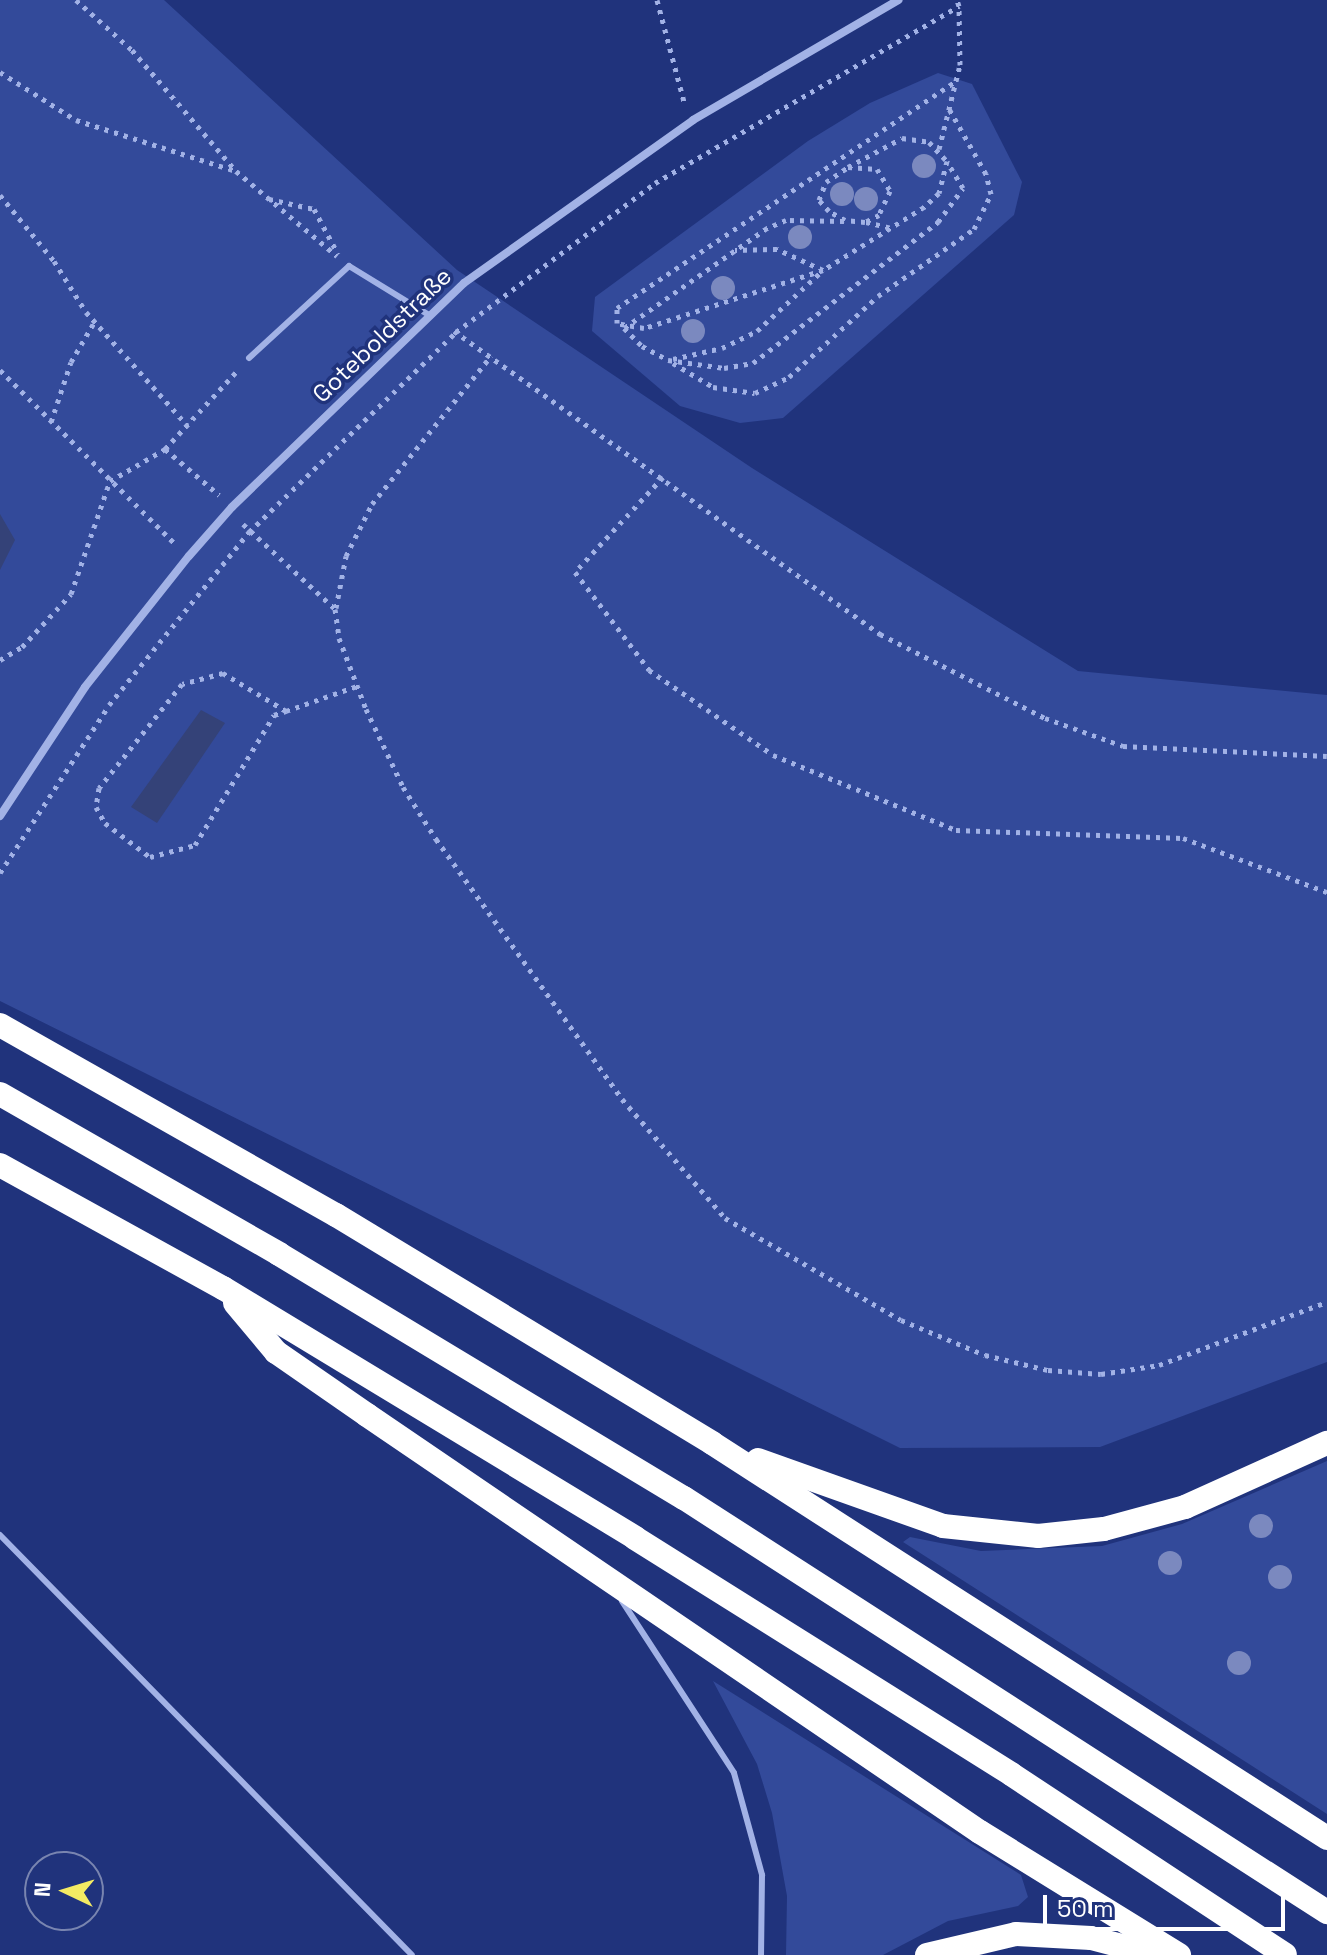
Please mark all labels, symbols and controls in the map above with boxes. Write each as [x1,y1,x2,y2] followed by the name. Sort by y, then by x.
[307,262,457,408] street label: Goteboldstraße
[24,1851,104,1931] north arrow
[1047,1879,1289,1929] scale bar
[28,1881,57,1898] text: N
[1057,1893,1114,1924] text: 50 m

